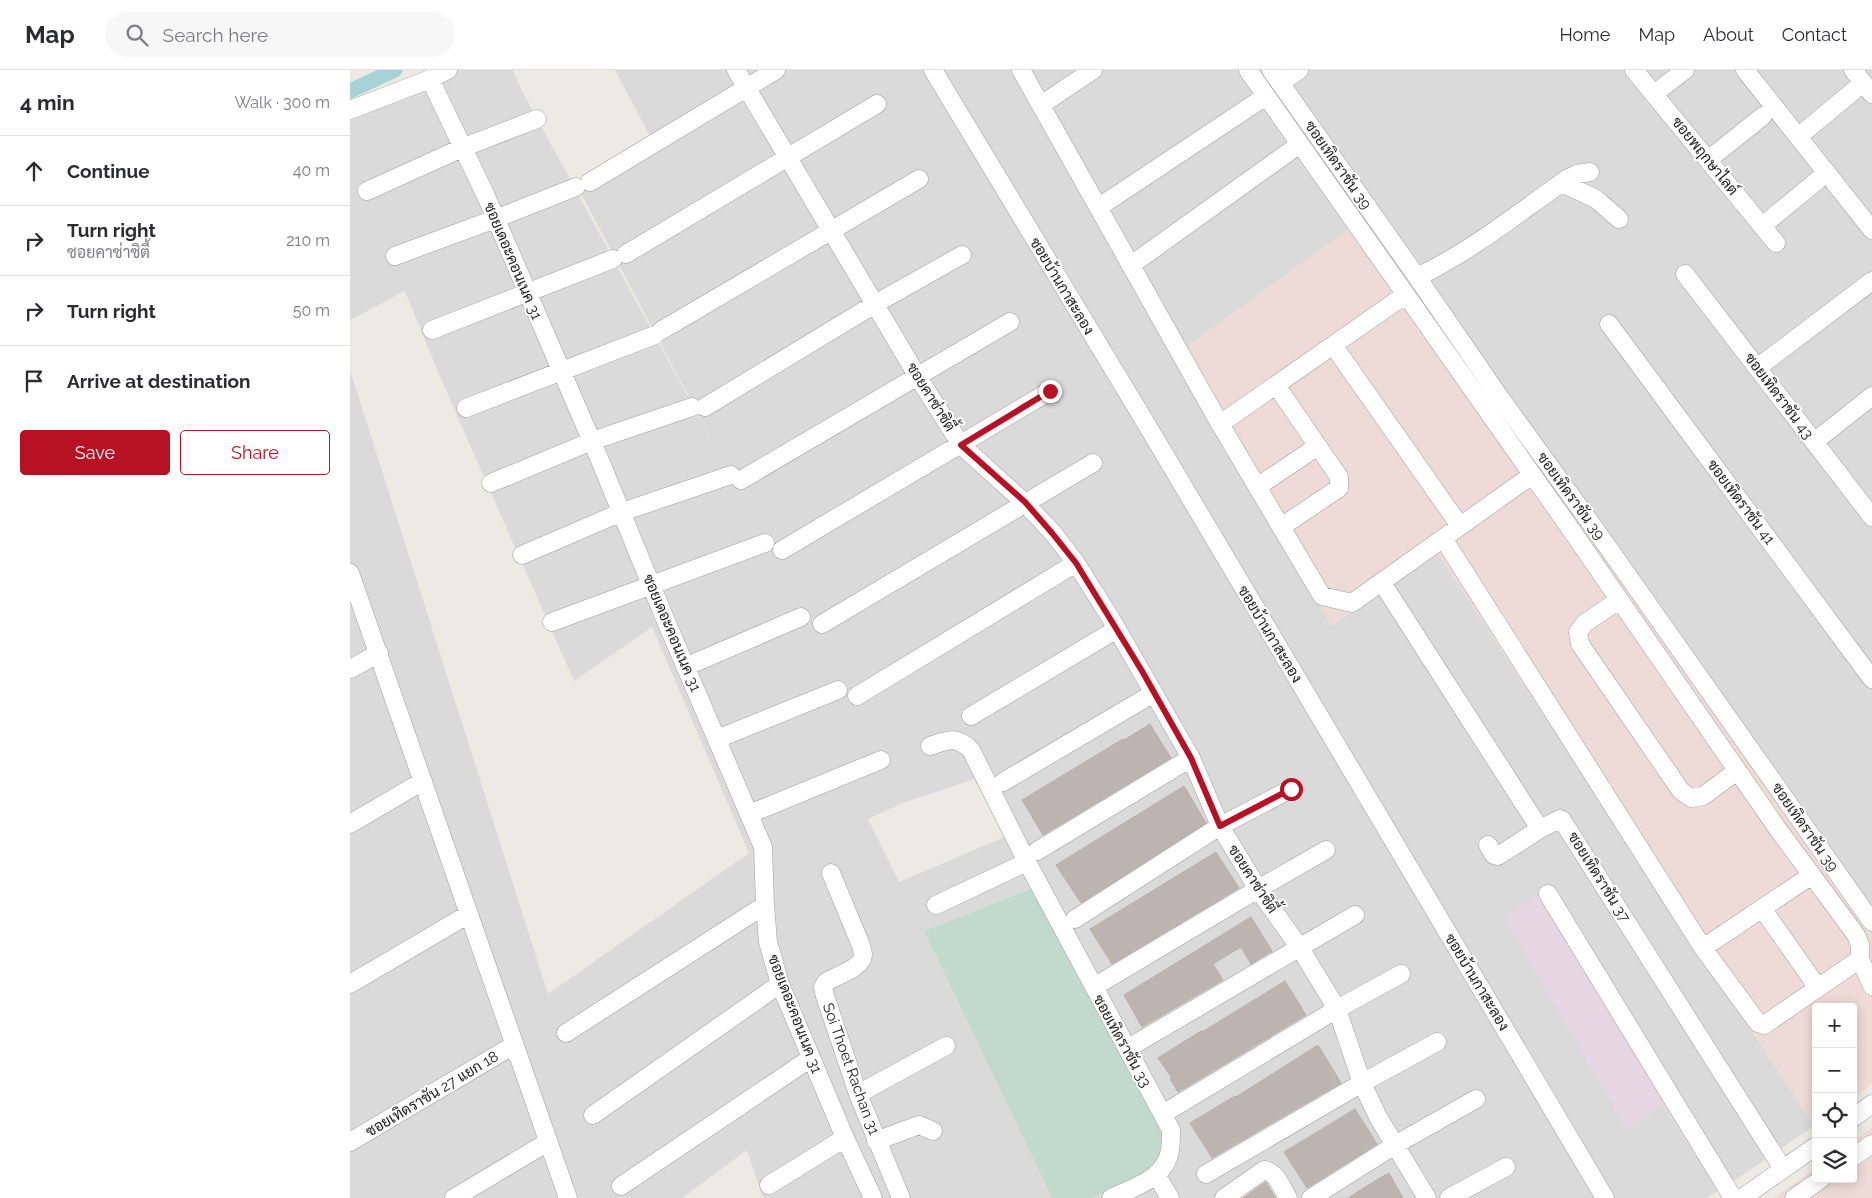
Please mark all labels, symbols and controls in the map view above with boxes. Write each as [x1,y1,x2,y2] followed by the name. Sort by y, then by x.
[105,12,455,57] search box
[25,20,75,49] text: Map
[123,21,151,49] icon: search
[163,24,268,46] text: Search here
[1559,24,1610,45] text: Home
[1638,24,1675,45] text: Map
[1703,24,1754,45] text: About
[1782,24,1847,45] text: Contact
[20,90,75,115] text: 4 min
[234,93,330,112] text: Walk · 300 m
[1668,112,1743,199] street label: ซอยพฤกษาไลต์
[1301,117,1375,213] street label: ซอยเทิดราชัน 39
[20,157,48,185] icon: ahead
[67,160,150,182] text: Continue
[293,161,330,180] text: 40 m
[480,200,546,323] street label: ซอยเดอะคอนเนค 31
[67,219,156,241] text: Turn right
[20,227,48,255] icon: right
[286,231,330,250] text: 210 m
[1026,234,1099,338] street label: ซอยบ้านกาสะลอง
[67,243,150,262] text: ซอยคาซ่าซิตี้
[20,297,48,325] icon: right
[67,300,156,322] text: Turn right
[293,301,330,320] text: 50 m
[1741,349,1817,443] street label: ซอยเทิดราชัน 43
[903,356,965,435] street label: ซอยคาซ่าซิตี้
[20,367,48,395] icon: arrive
[67,370,251,392] text: Arrive at destination
[1039,380,1062,403] route end
[20,430,170,475] button: Save
[180,430,330,475] button: Share
[1533,449,1609,543] street label: ซอยเทิดราชัน 39
[1703,456,1779,548] street label: ซอยเทิดราชัน 41
[639,572,705,695] street label: ซอยเดอะคอนเนค 31
[1234,582,1307,686] street label: ซอยบ้านกาสะลอง
[1280,778,1303,801] route start
[1768,779,1842,875] street label: ซอยเทิดราชัน 39
[1564,829,1634,925] street label: ซอยเทิดราชัน 37
[1224,838,1287,917] street label: ซอยคาซ่าซิตี้
[1441,930,1514,1034] street label: ซอยบ้านกาสะลอง
[764,952,826,1077] street label: ซอยเดอะคอนเนค 31
[1089,992,1155,1090] street label: ซอยเทิดราชัน 33
[819,1001,883,1138] street label: Soi Thoet Rachan 31
[1812,1003,1857,1183] map controls
[1812,1003,1857,1048] button: +
[362,1047,502,1141] street label: ซอยเทิดราชัน 27 แยก 18
[1812,1048,1857,1093] button: −
[1812,1093,1857,1138] button: locate
[1812,1138,1857,1183] button: layers

